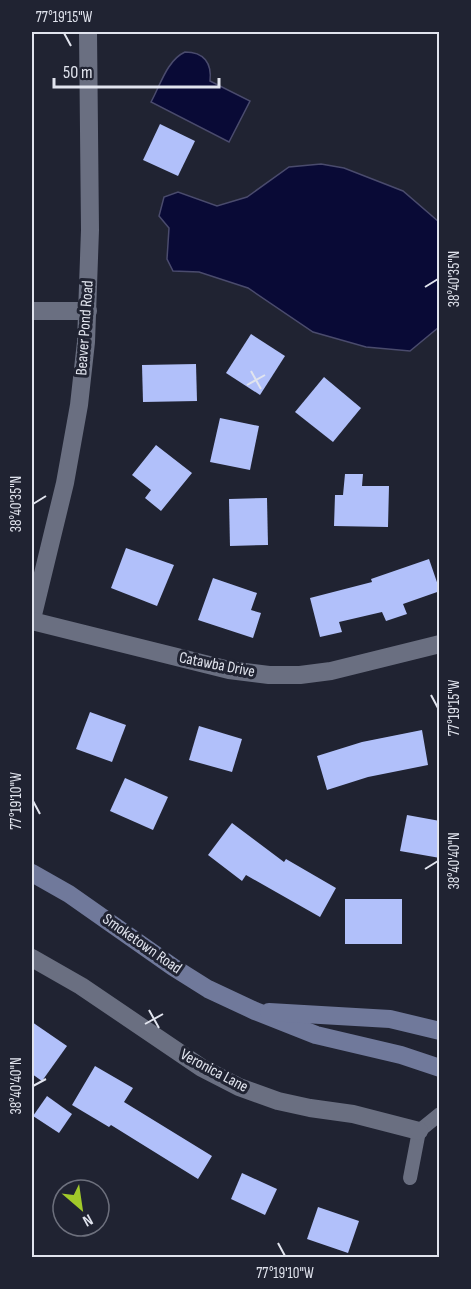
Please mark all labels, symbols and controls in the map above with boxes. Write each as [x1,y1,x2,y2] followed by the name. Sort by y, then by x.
[36,8,93,27] text: 77°19'15"W
[54,51,219,89] scale bar
[63,62,93,83] text: 50 m
[445,251,464,307] text: 38°40'35"N
[72,280,98,376] street label: Beaver Pond Road
[7,476,26,532] text: 38°40'35"N
[178,648,256,682] street label: Catawba Drive
[445,679,464,736] text: 77°19'15"W
[7,772,26,830] text: 77°19'10"W
[445,832,464,890] text: 38°40'40"N
[99,910,185,978] street label: Smoketown Road
[177,1045,251,1097] street label: Veronica Lane
[7,1057,26,1115] text: 38°40'40"N
[51,1178,111,1238] north arrow
[79,1209,96,1230] text: N
[256,1264,314,1283] text: 77°19'10"W

